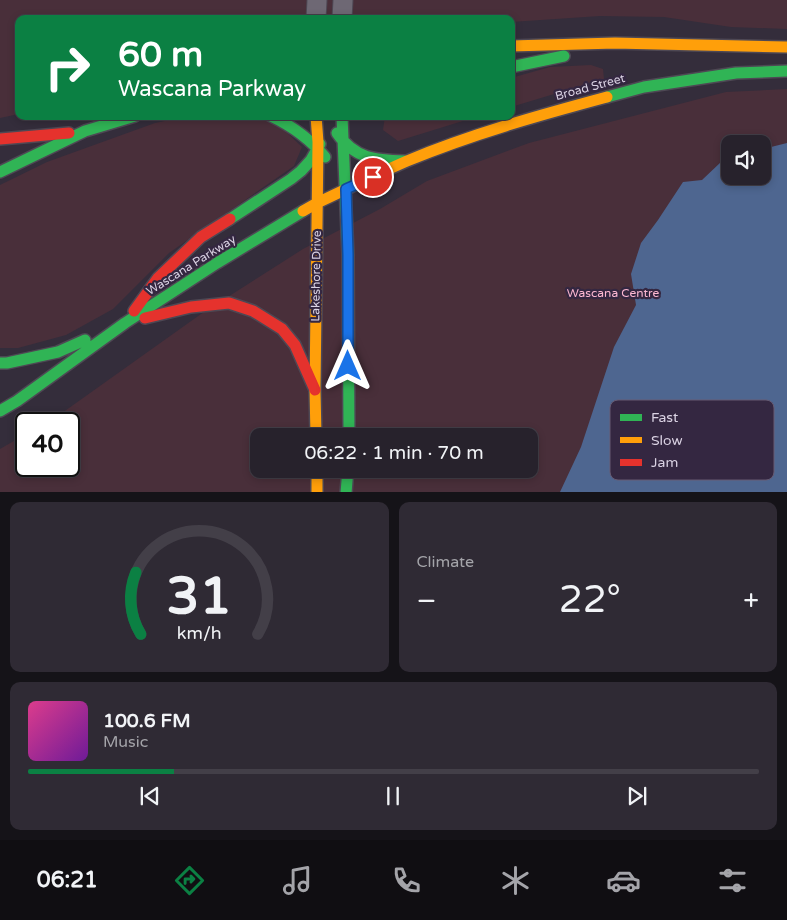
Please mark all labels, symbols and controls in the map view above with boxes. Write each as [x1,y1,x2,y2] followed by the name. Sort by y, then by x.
[118,34,203,76] text: 60 m
[35,35,100,100] icon: right
[554,71,627,103] street label: Broad Street
[118,76,306,102] text: Wascana Parkway
[721,135,771,185] map controls
[721,135,771,185] button: sound
[352,156,394,198] pin
[359,163,387,191] icon: arrive
[308,230,324,322] street label: Lakeshore Drive
[144,232,239,298] street label: Wascana Parkway
[567,286,659,300] park label: Wascana Centre
[321,339,373,391] position arrow
[610,400,774,480] legend
[651,409,679,426] text: Fast
[15,412,80,477] speed limit sign: 40
[651,432,683,449] text: Slow
[304,442,484,464] text: 06:22 · 1 min · 70 m
[651,454,678,471] text: Jam
[417,552,474,572] text: Climate
[167,565,232,628] text: 31
[559,577,621,623] text: 22°
[417,584,436,618] text: −
[743,584,759,618] text: +
[177,623,222,644] text: km/h
[103,710,191,732] text: 100.6 FM
[103,732,148,752] text: Music
[136,782,164,810] icon: previous
[379,782,407,810] icon: pause
[623,782,651,810] icon: next
[172,863,207,898] icon: directions
[280,863,315,898] icon: music
[389,863,424,898] icon: phone
[498,863,533,898] icon: climate
[606,863,641,898] icon: car
[715,863,750,898] icon: filters
[37,867,98,893] text: 06:21

